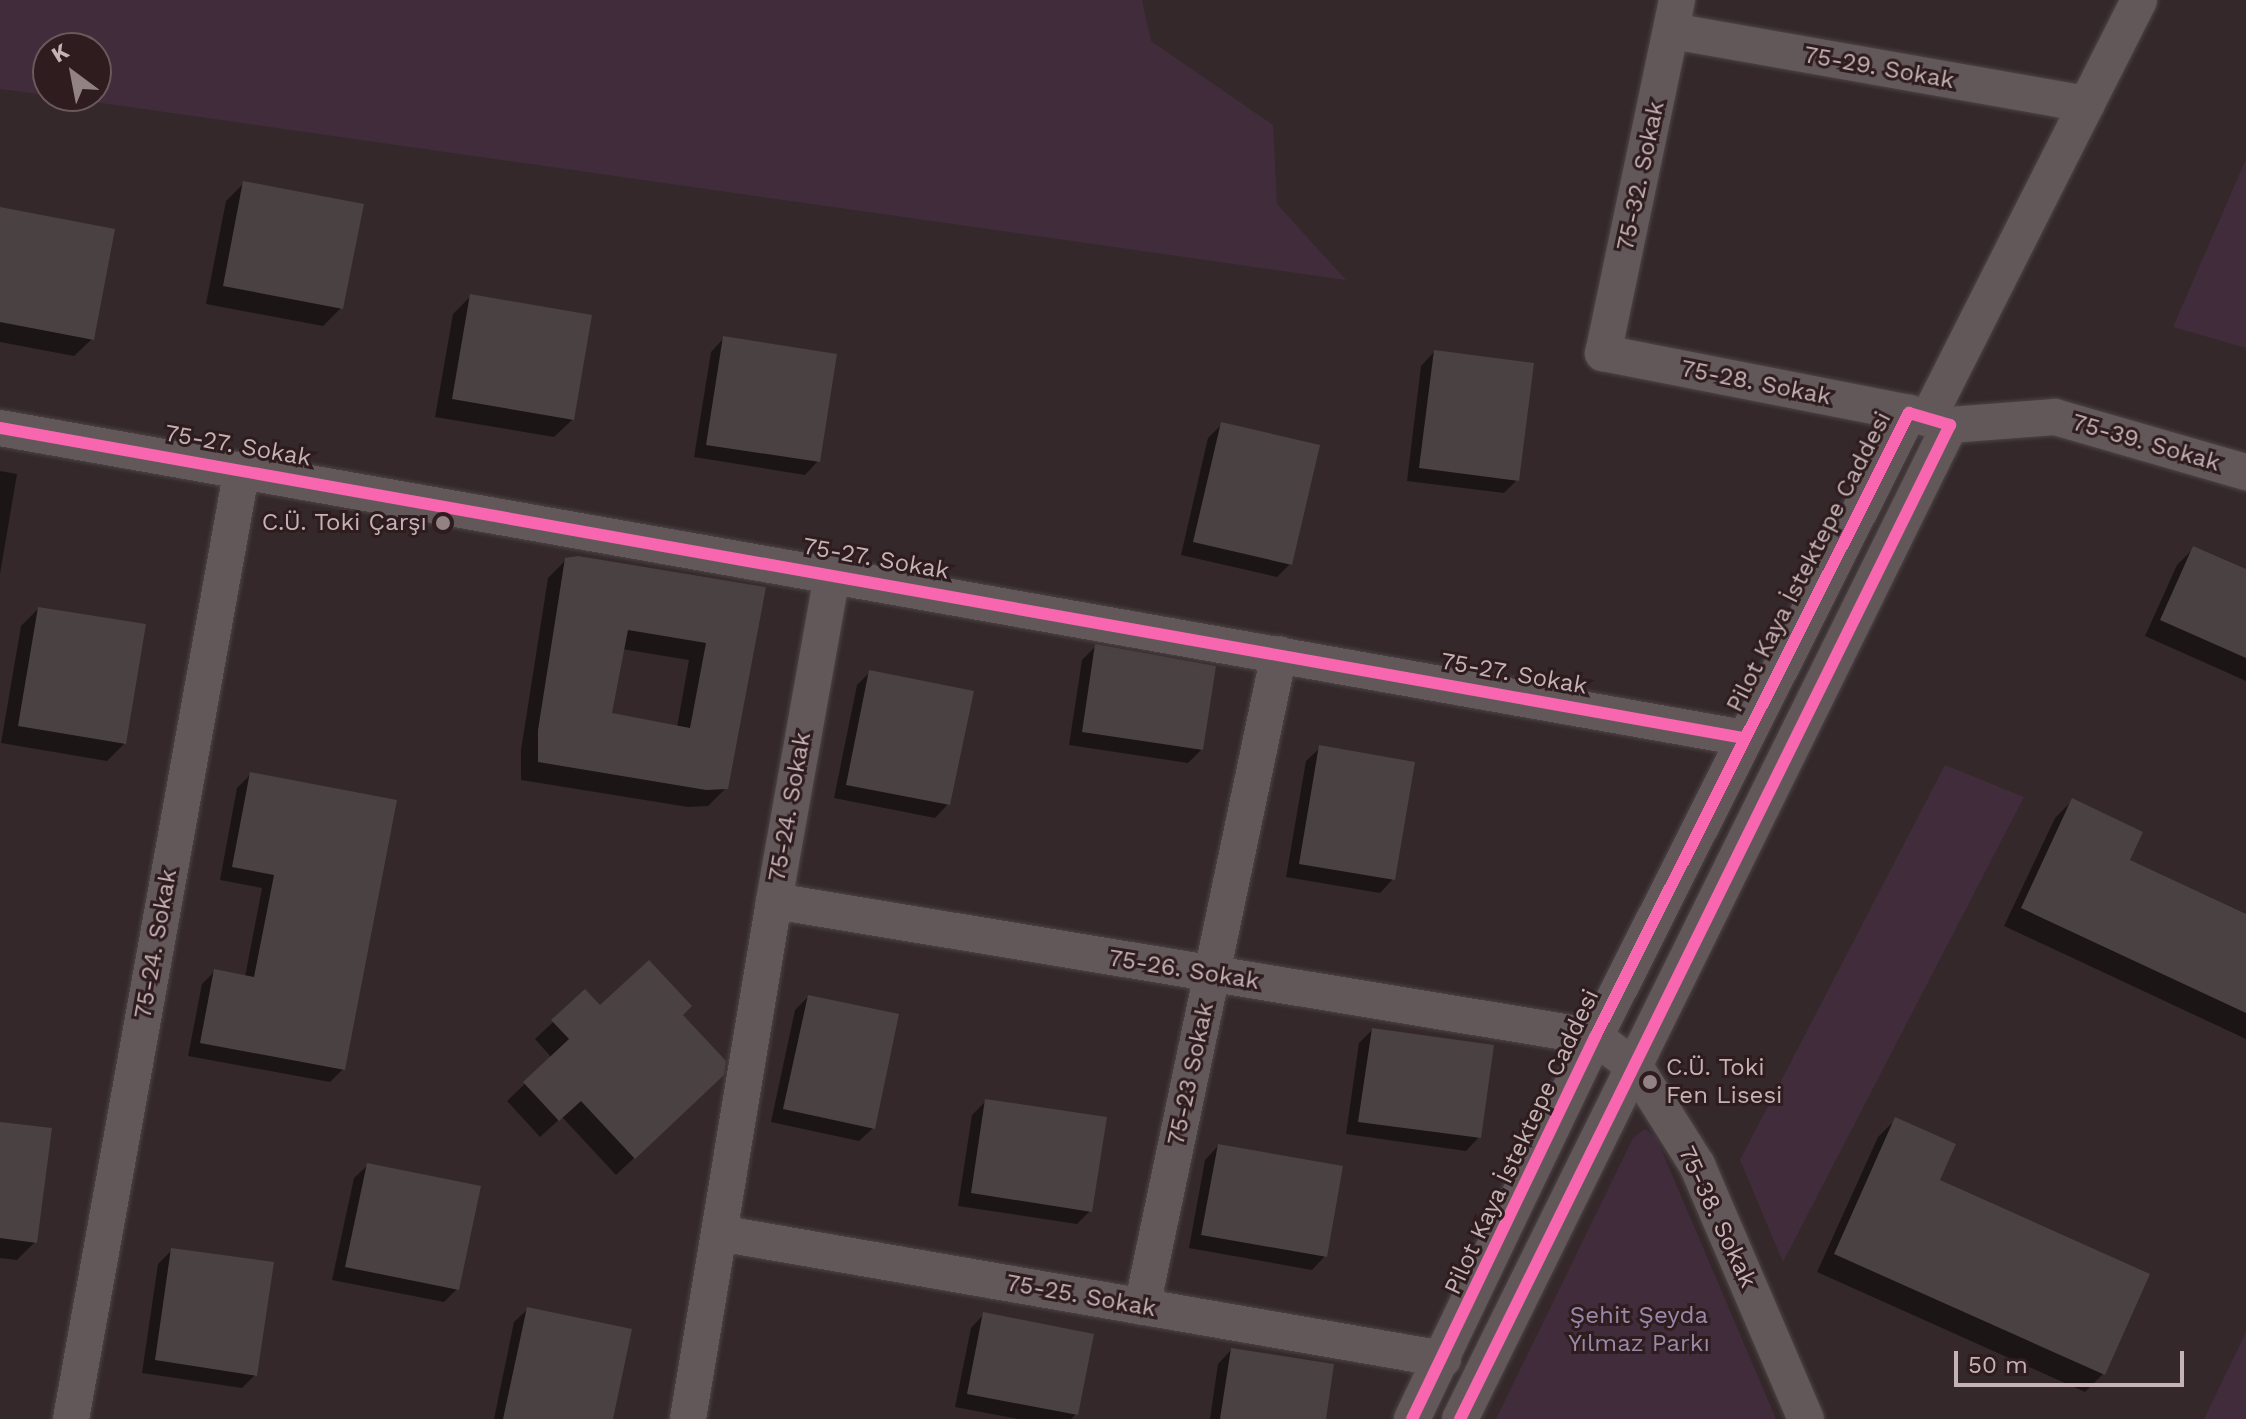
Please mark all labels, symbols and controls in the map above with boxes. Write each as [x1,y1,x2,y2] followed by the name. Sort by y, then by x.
[32,32,112,112] north arrow
[47,38,73,68] text: K
[1802,41,1956,95] street label: 75-29. Sokak
[1611,99,1671,253] street label: 75-32. Sokak
[1678,354,1834,412] street label: 75-28. Sokak
[1720,407,1898,717] street label: Pilot Kaya İstektepe Caddesi
[2069,408,2223,478] street label: 75-39. Sokak
[162,419,314,473] street label: 75-27. Sokak
[261,509,427,537] place label: C.Ü. Toki Çarşı
[434,514,452,532] marker: C.Ü. Toki Çarşı
[800,532,952,586] street label: 75-27. Sokak
[1438,647,1590,701] street label: 75-27. Sokak
[763,730,817,884] street label: 75-24. Sokak
[129,867,183,1021] street label: 75-24. Sokak
[1107,944,1261,996] street label: 75-26. Sokak
[1438,985,1606,1299] street label: Pilot Kaya İstektepe Caddesi
[1162,1000,1220,1148] street label: 75-23 Sokak
[1666,1054,1782,1110] place label: C.Ü. Toki Fen Lisesi
[1641,1073,1659,1091] marker: C.Ü. Toki Fen Lisesi
[1672,1142,1762,1292] street label: 75-38. Sokak
[1004,1269,1158,1323] street label: 75-25. Sokak
[1568,1302,1710,1358] park label: Şehit Şeyda Yılmaz Parkı
[1958,1335,2188,1385] scale bar
[1968,1351,2028,1379] text: 50 m

